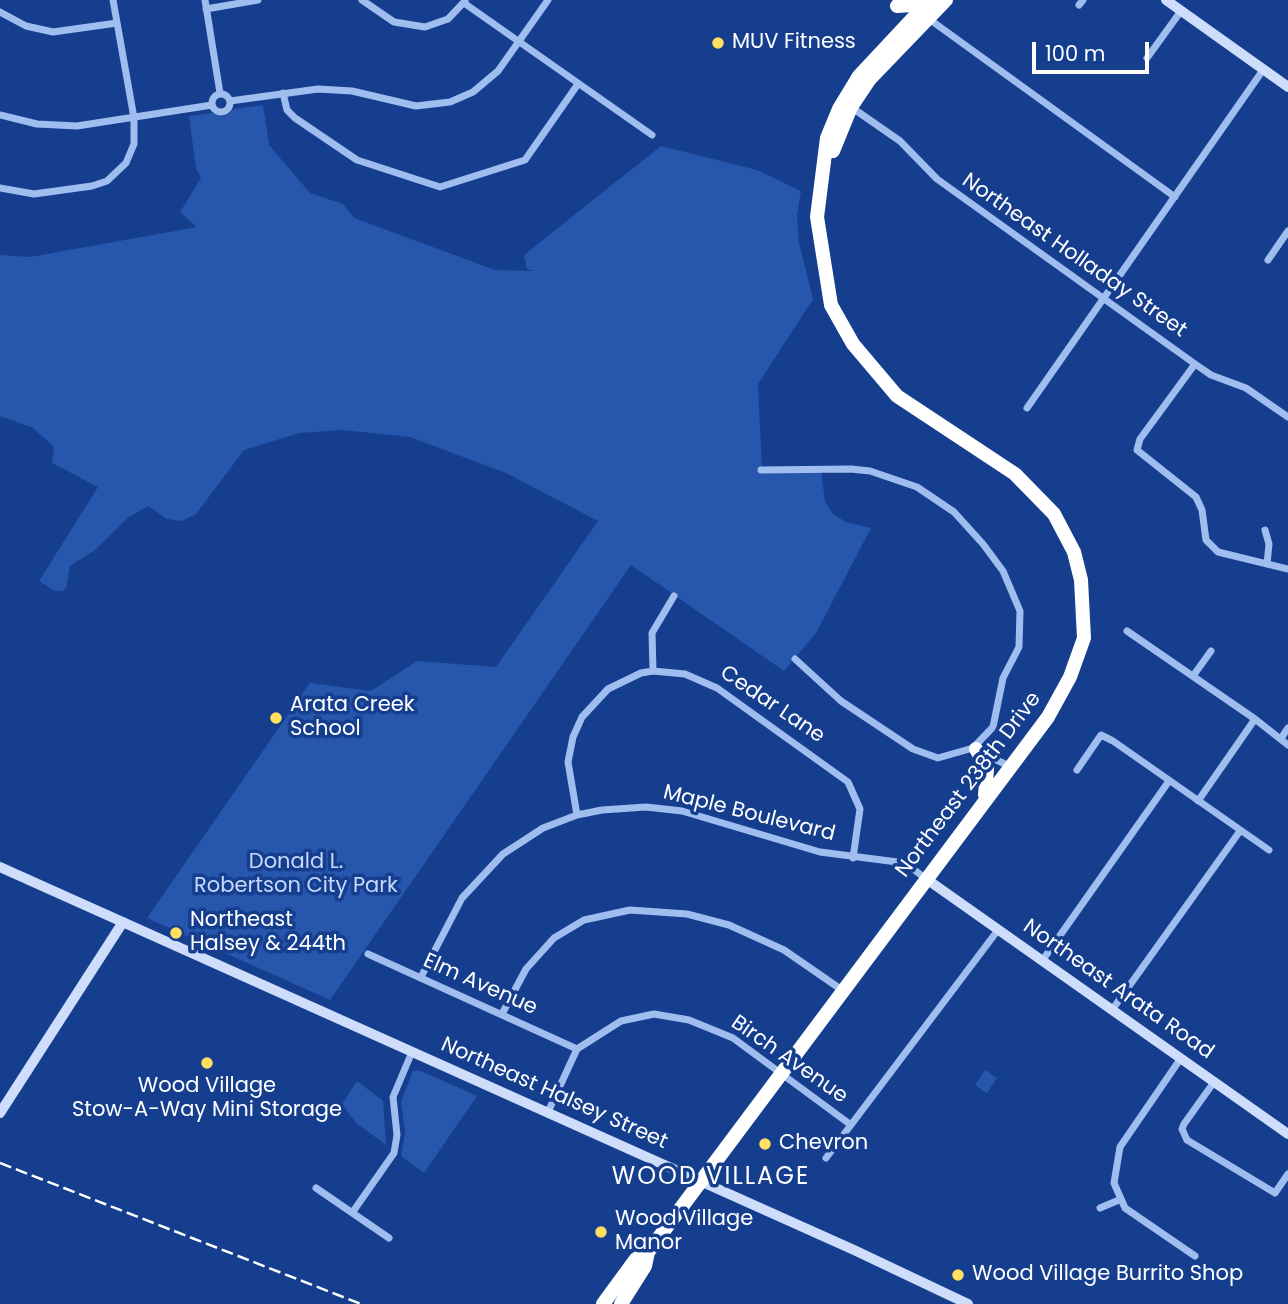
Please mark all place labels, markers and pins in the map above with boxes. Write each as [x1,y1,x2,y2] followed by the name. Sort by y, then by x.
[732,30,856,56] place label: MUV Fitness
[710,35,726,51] marker: MUV Fitness
[290,693,415,743] place label: Arata Creek School
[268,710,284,726] marker: Arata Creek School
[190,908,346,958] place label: Northeast Halsey & 244th
[168,925,184,941] marker: Northeast Halsey & 244th
[199,1055,215,1071] marker: Wood Village Stow-A-Way Mini Storage
[72,1074,342,1124] place label: Wood Village Stow-A-Way Mini Storage
[779,1131,868,1157] place label: Chevron
[757,1136,773,1152] marker: Chevron
[615,1207,753,1257] place label: Wood Village Manor
[593,1224,609,1240] marker: Wood Village Manor
[972,1262,1243,1288] place label: Wood Village Burrito Shop
[950,1267,966,1283] marker: Wood Village Burrito Shop

